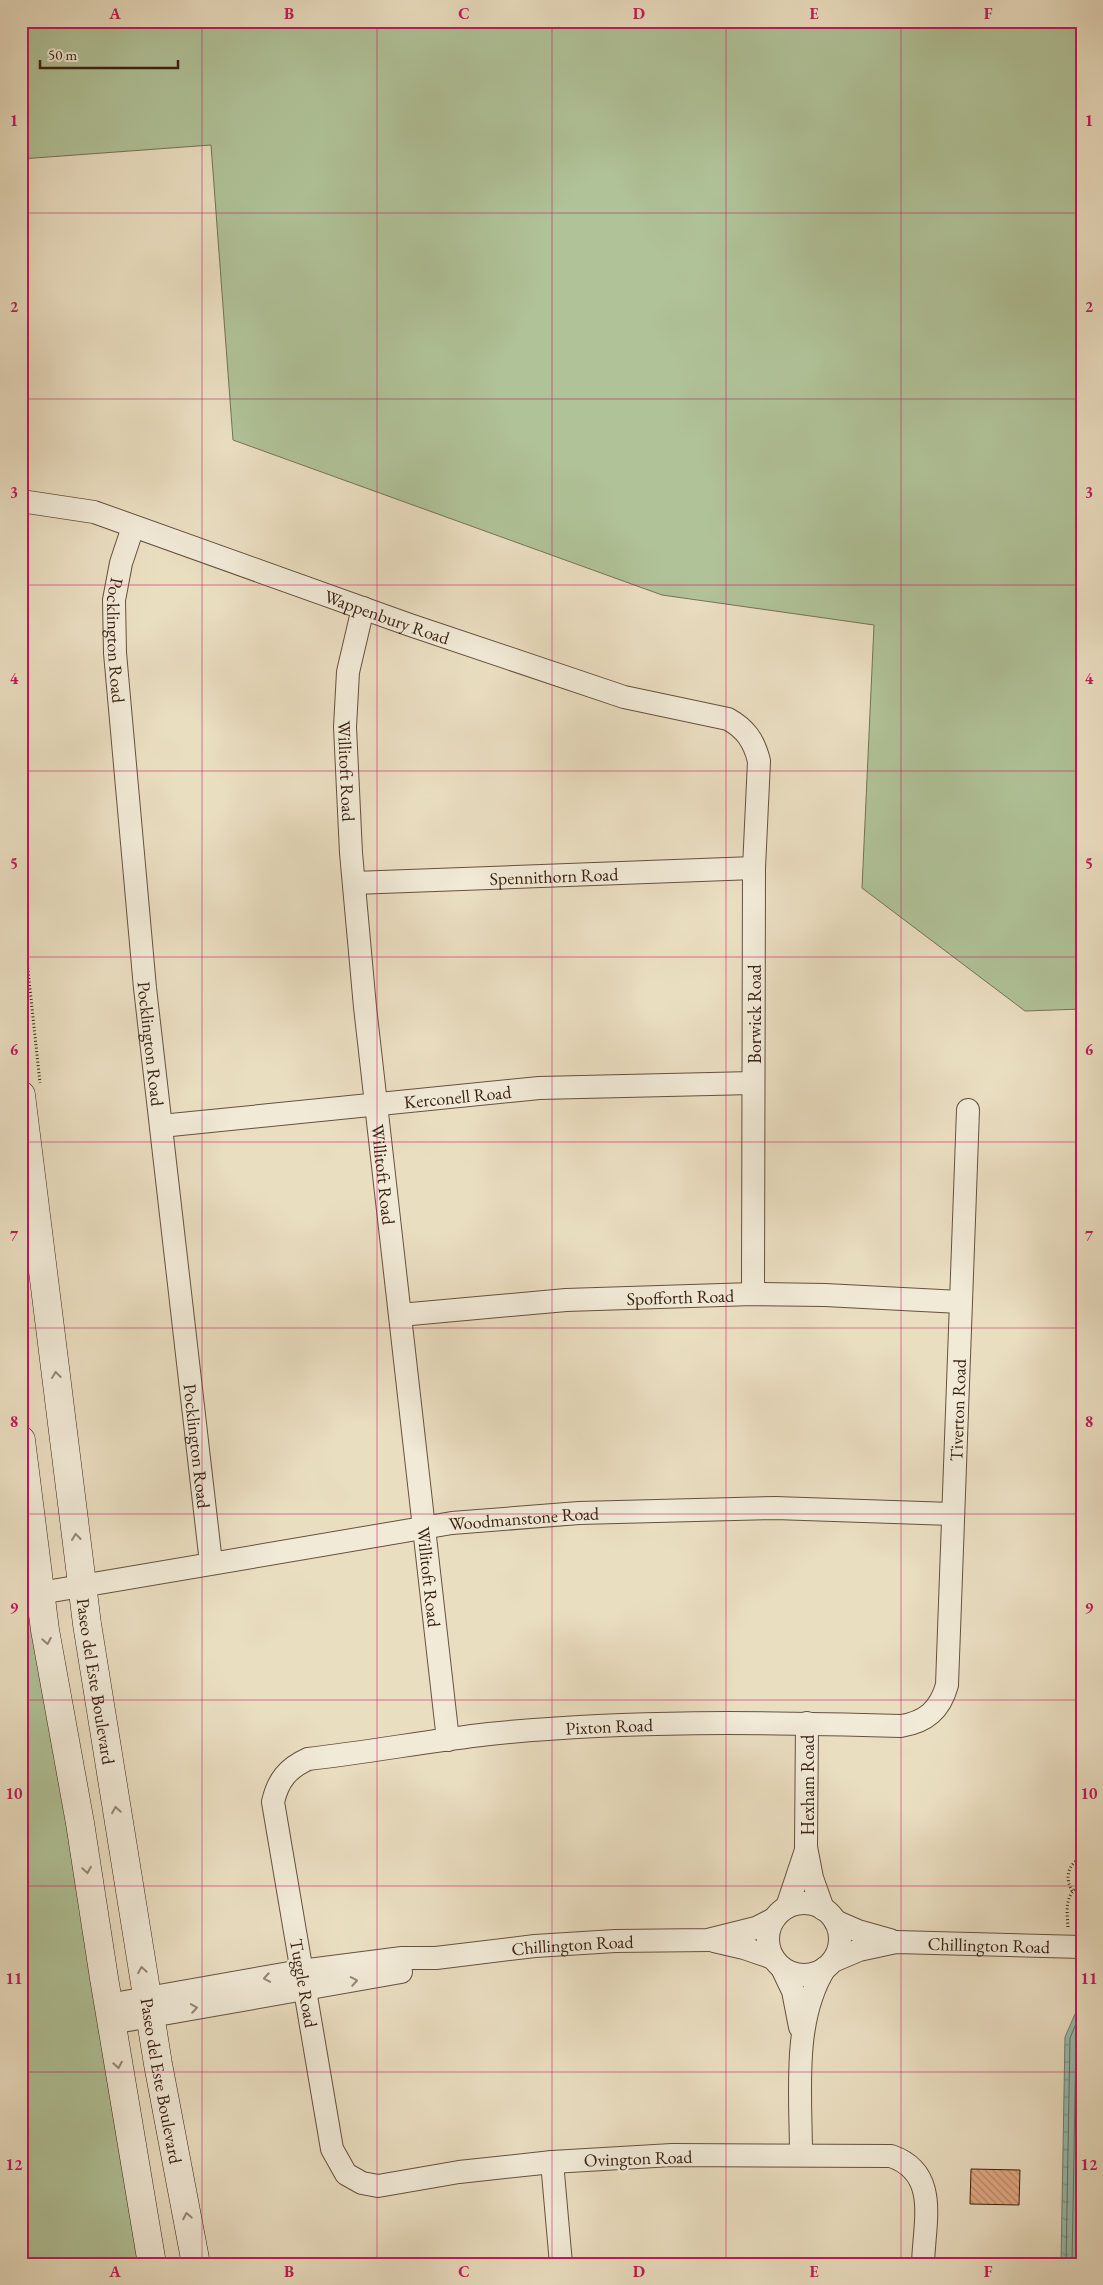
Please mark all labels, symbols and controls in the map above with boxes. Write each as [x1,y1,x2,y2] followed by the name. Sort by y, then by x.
[108,3,121,24] text: A
[284,3,294,24] text: B
[458,3,470,24] text: C
[633,3,645,24] text: D
[809,3,819,24] text: E
[984,3,993,24] text: F
[40,38,178,70] scale bar
[48,45,77,64] text: 50 m
[10,110,18,131] text: 1
[1085,110,1093,131] text: 1
[10,296,19,317] text: 2
[1085,296,1094,317] text: 2
[10,482,18,503] text: 3
[1085,482,1093,503] text: 3
[102,576,131,705] street label: Pocklington Road
[321,584,454,649] street label: Wappenbury Road
[10,668,19,689] text: 4
[1085,668,1094,689] text: 4
[333,720,361,823] street label: Willitoft Road
[10,853,18,874] text: 5
[1085,853,1093,874] text: 5
[489,862,620,889] street label: Spennithorn Road
[743,963,766,1064] street label: Borwick Road
[133,980,170,1108] street label: Pocklington Road
[10,1039,19,1060] text: 6
[1085,1039,1094,1060] text: 6
[403,1079,513,1113] street label: Kerconell Road
[367,1123,401,1227] street label: Willitoft Road
[10,1225,19,1246] text: 7
[1085,1225,1094,1246] text: 7
[626,1283,735,1310] street label: Spofforth Road
[944,1358,970,1462] street label: Tiverton Road
[51,1371,62,1379] one-way arrow
[179,1383,216,1510] street label: Pocklington Road
[10,1411,18,1432] text: 8
[1085,1411,1093,1432] text: 8
[448,1501,600,1535] street label: Woodmanstone Road
[412,1525,447,1629] street label: Willitoft Road
[71,1532,82,1540] one-way arrow
[10,1597,19,1618] text: 9
[72,1597,121,1767] street label: Paseo del Este Boulevard
[1085,1597,1094,1618] text: 9
[42,1636,52,1645] one-way arrow
[565,1712,654,1739] street label: Pixton Road
[796,1734,819,1835] street label: Hexham Road
[6,1783,23,1804] text: 10
[1081,1783,1098,1804] text: 10
[111,1805,121,1814] one-way arrow
[82,1866,92,1874] one-way arrow
[510,1929,634,1960] street label: Chillington Road
[927,1931,1051,1958] street label: Chillington Road
[285,1937,323,2030] street label: Tuggle Road
[138,1965,148,1974] one-way arrow
[6,1968,22,1989] text: 11
[1081,1968,1097,1989] text: 11
[262,1972,271,1982] one-way arrow
[350,1976,358,1986] one-way arrow
[136,1996,188,2166] street label: Paseo del Este Boulevard
[189,2004,198,2014] one-way arrow
[113,2061,123,2069] one-way arrow
[583,2145,694,2171] street label: Ovington Road
[6,2154,23,2175] text: 12
[1081,2154,1098,2175] text: 12
[182,2211,192,2220] one-way arrow
[108,2261,121,2282] text: A
[284,2261,294,2282] text: B
[458,2261,470,2282] text: C
[633,2261,645,2282] text: D
[809,2261,819,2282] text: E
[984,2261,993,2282] text: F

